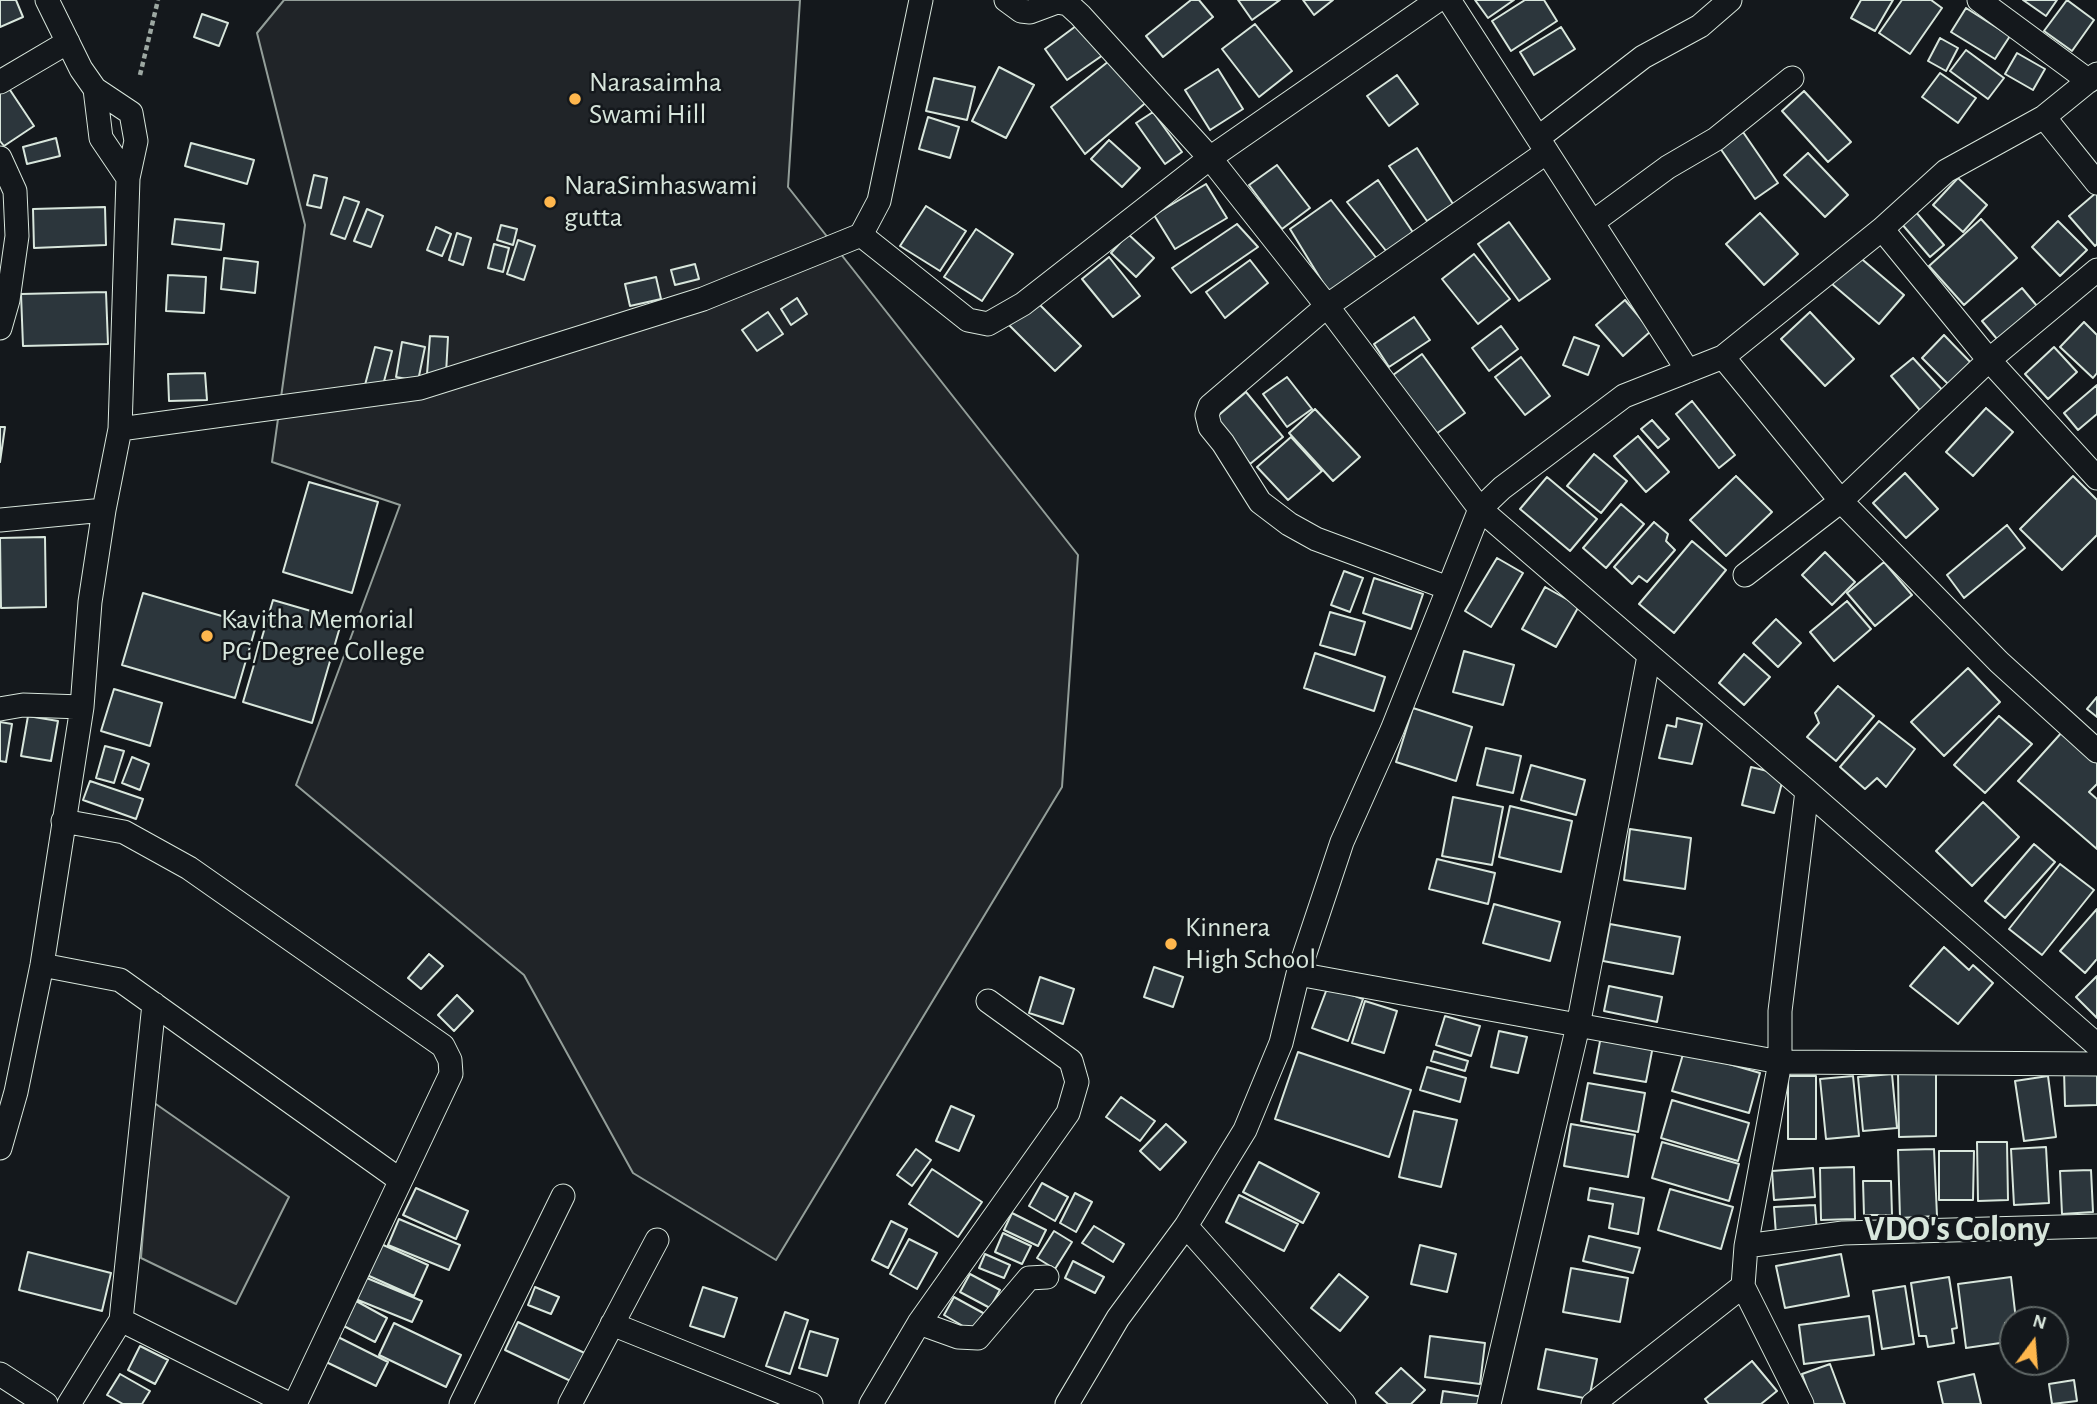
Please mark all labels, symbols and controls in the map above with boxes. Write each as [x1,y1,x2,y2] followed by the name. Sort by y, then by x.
[589,66,722,132] place label: Narasaimha Swami Hill
[567,91,583,107] marker: Narasaimha Swami Hill
[564,169,757,235] place label: NaraSimhaswami gutta
[542,194,558,210] marker: NaraSimhaswami gutta
[221,603,425,669] place label: Kavitha Memorial PG/Degree College
[199,628,215,644] marker: Kavitha Memorial PG/Degree College
[1185,911,1316,977] place label: Kinnera High School
[1163,936,1179,952] marker: Kinnera High School
[1864,1208,2050,1250] district label: VDO's Colony
[1999,1306,2069,1376] north arrow
[2030,1311,2048,1333] text: N

